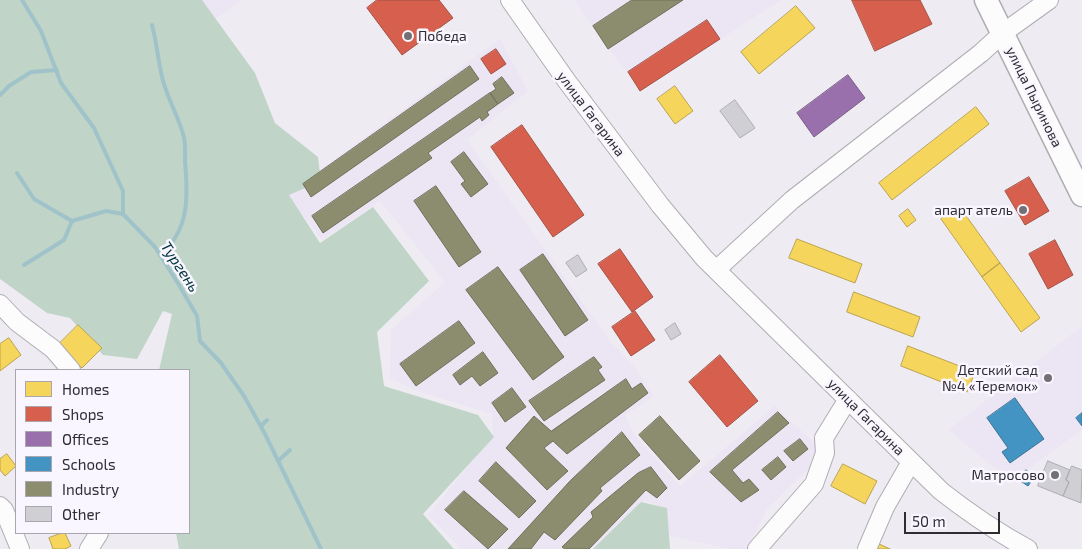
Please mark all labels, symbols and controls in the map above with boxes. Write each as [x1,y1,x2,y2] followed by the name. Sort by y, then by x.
[418,28,467,44] place label: Победа
[402,30,414,42] marker: Победа
[1002,44,1066,150] street label: улица Пыринова
[554,68,628,160] street label: улица Гагарина
[934,202,1013,218] place label: апарт атель
[1017,204,1029,216] marker: апарт атель
[157,238,203,296] water label: Тургень
[942,362,1038,394] place label: Детский сад №4 «Теремок»
[15,369,190,534] legend
[1042,372,1054,384] marker: Детский сад №4 «Теремок»
[824,375,908,459] street label: улица Гагарина
[62,380,109,398] text: Homes
[62,405,104,423] text: Shops
[62,430,109,448] text: Offices
[62,455,116,473] text: Schools
[971,467,1045,483] place label: Матросово
[1049,469,1061,481] marker: Матросово
[62,480,119,498] text: Industry
[907,502,1003,534] scale bar
[62,505,101,523] text: Other
[912,512,946,530] text: 50 m

